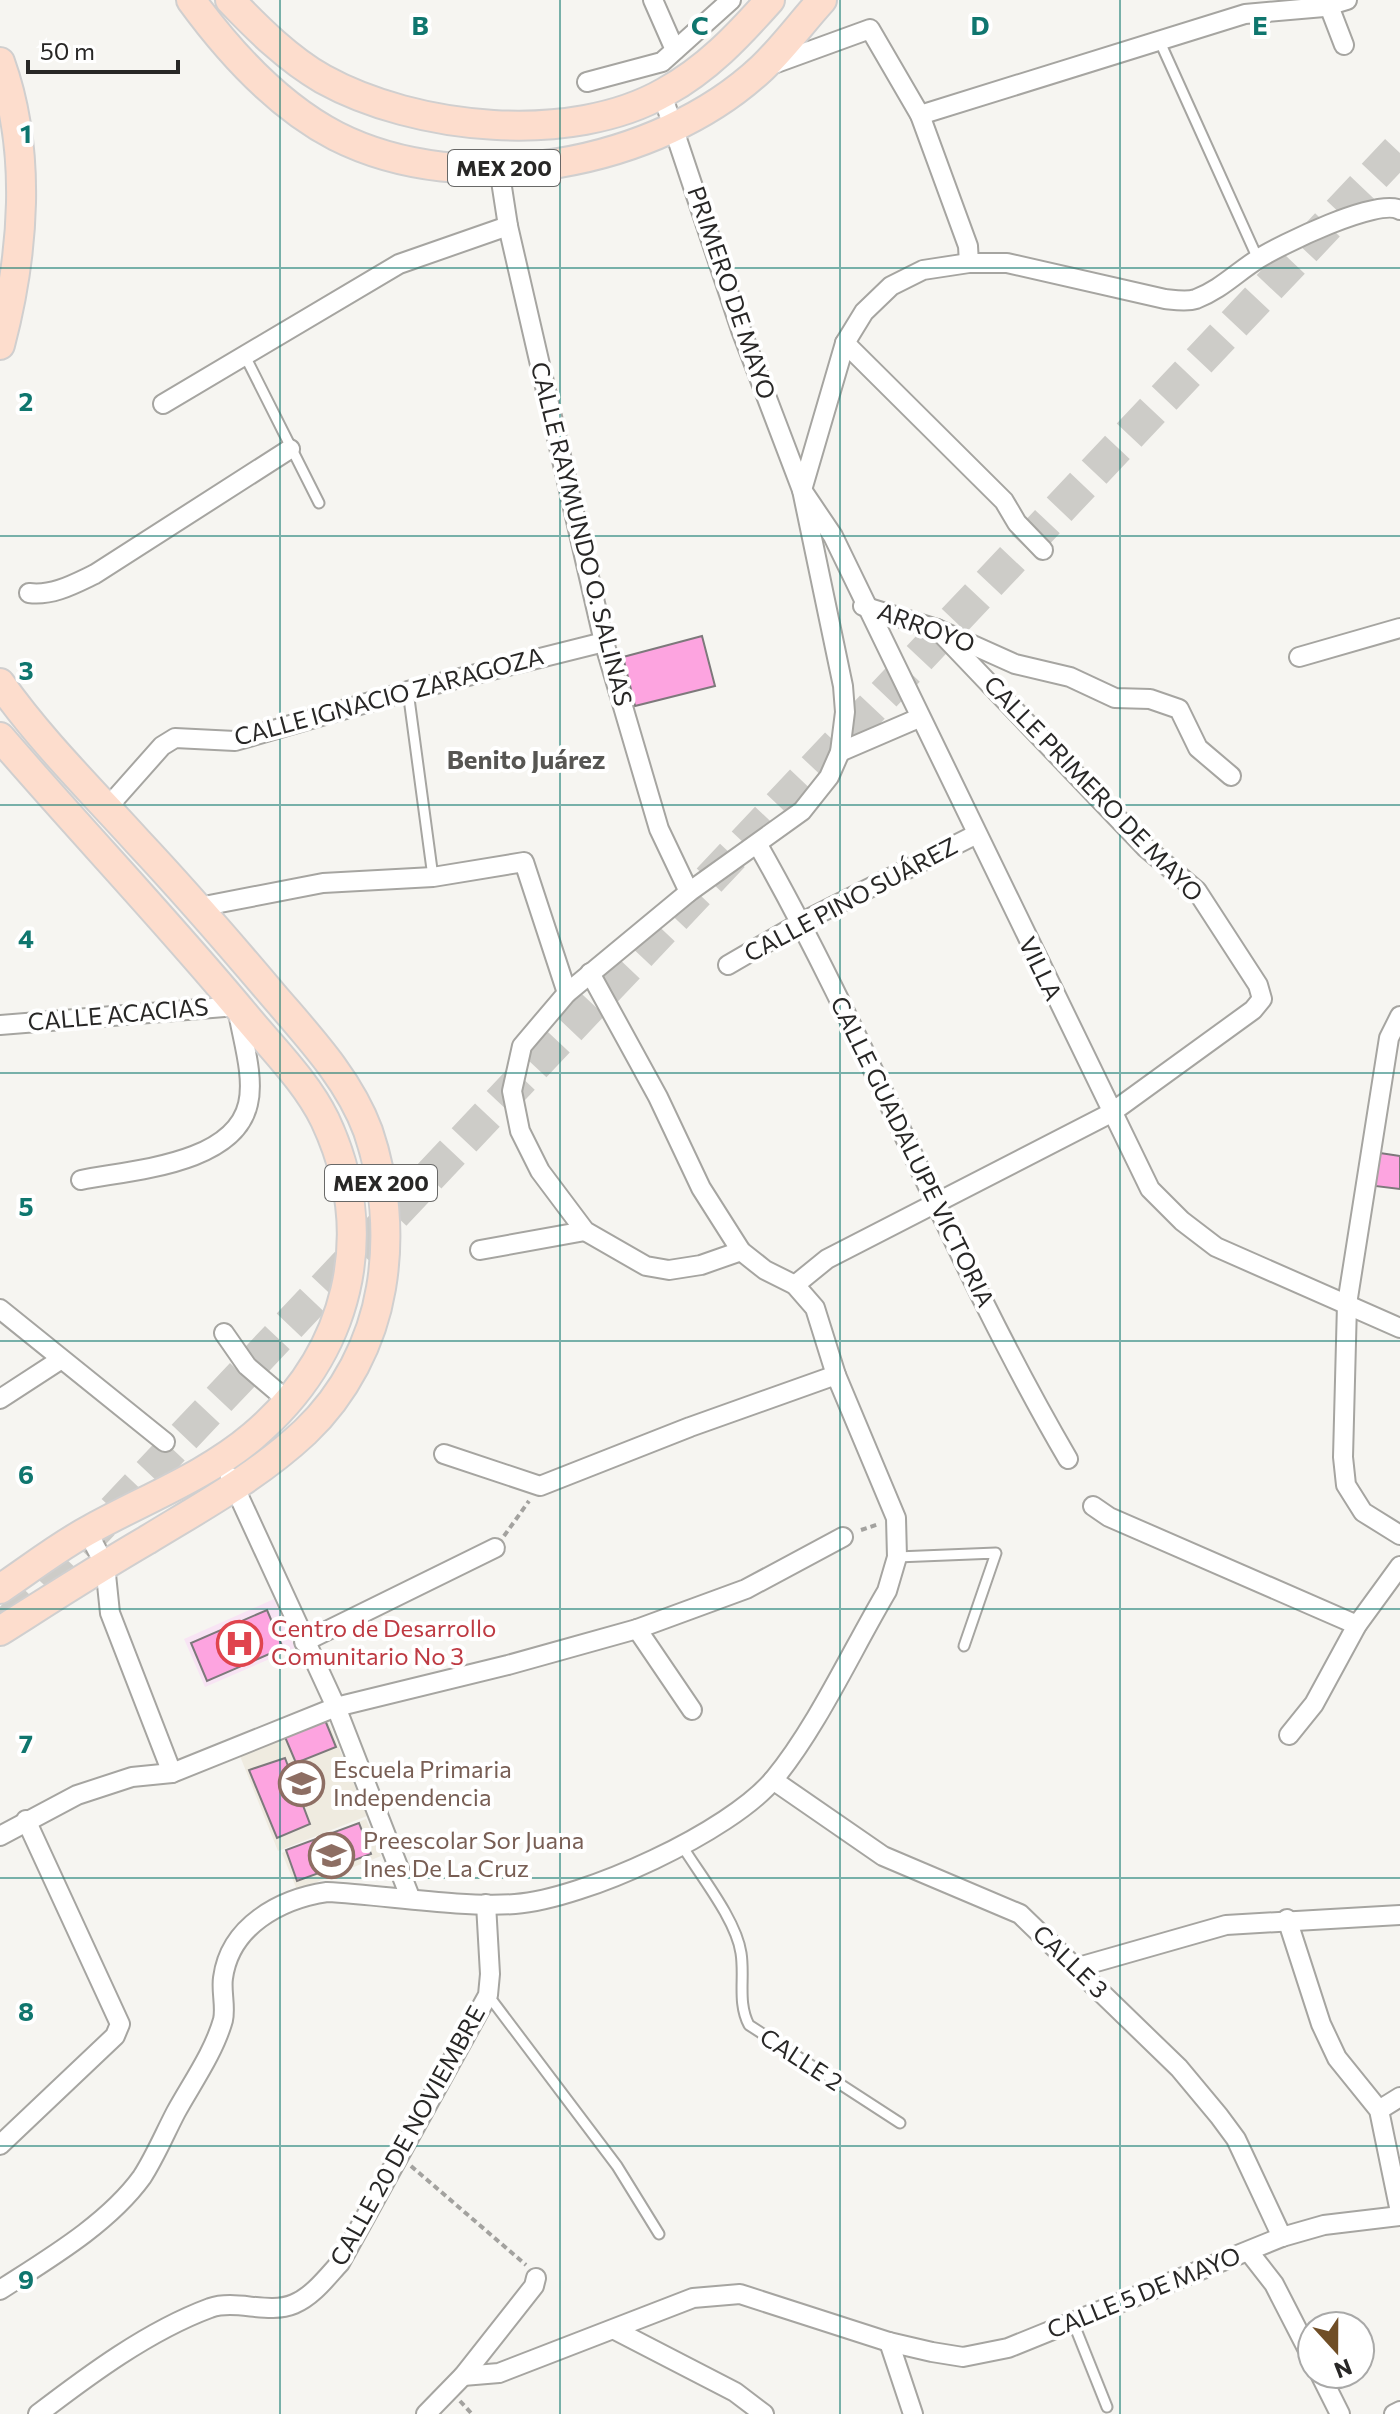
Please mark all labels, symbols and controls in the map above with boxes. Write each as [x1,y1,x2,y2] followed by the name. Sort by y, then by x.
[411,9,429,40] text: B
[691,9,709,40] text: C
[970,9,990,40] text: D
[1252,9,1268,40] text: E
[28,24,178,74] scale bar
[40,36,95,65] text: 50 m
[20,117,32,148] text: 1
[448,150,560,186] road number: MEX 200
[682,182,782,403] street label: PRIMERO DE MAYO
[526,359,639,709] street label: CALLE RAYMUNDO O. SALINAS
[19,385,33,416] text: 2
[874,596,979,658] street label: ARROYO
[231,640,546,751] street label: CALLE IGNACIO ZARAGOZA
[18,654,34,685] text: 3
[979,669,1210,907] street label: CALLE PRIMERO DE MAYO
[447,743,605,774] district label: Benito Juárez
[739,830,962,967] street label: CALLE PINO SUÁREZ
[18,922,34,953] text: 4
[1014,932,1069,1005] street label: VILLA
[26,991,209,1036] street label: CALLE ACACIAS
[825,991,1001,1311] street label: CALLE GUADALUPE VICTORIA
[325,1165,437,1201] road number: MEX 200
[18,1190,34,1221] text: 5
[18,1458,34,1489] text: 6
[271,1613,496,1670] place label: Centro de Desarrollo Comunitario No 3
[216,1619,264,1667] hospital icon: Centro de Desarrollo Comunitario No 3
[19,1727,33,1758] text: 7
[333,1754,512,1811] place label: Escuela Primaria Independencia
[278,1760,326,1808] school or university icon: Escuela Primaria Independencia
[363,1825,584,1882] place label: Preescolar Sor Juana Ines De La Cruz
[308,1831,356,1879] school or university icon: Preescolar Sor Juana Ines De La Cruz
[1028,1918,1115,2004] street label: CALLE 3
[18,1995,34,2026] text: 8
[323,2000,490,2270] street label: CALLE 20 DE NOVIEMBRE
[755,2021,849,2096] street label: CALLE 2
[1043,2240,1244,2344] street label: CALLE 5 DE MAYO
[18,2263,34,2294] text: 9
[1296,2310,1376,2390] north arrow
[1331,2354,1356,2385] text: N

